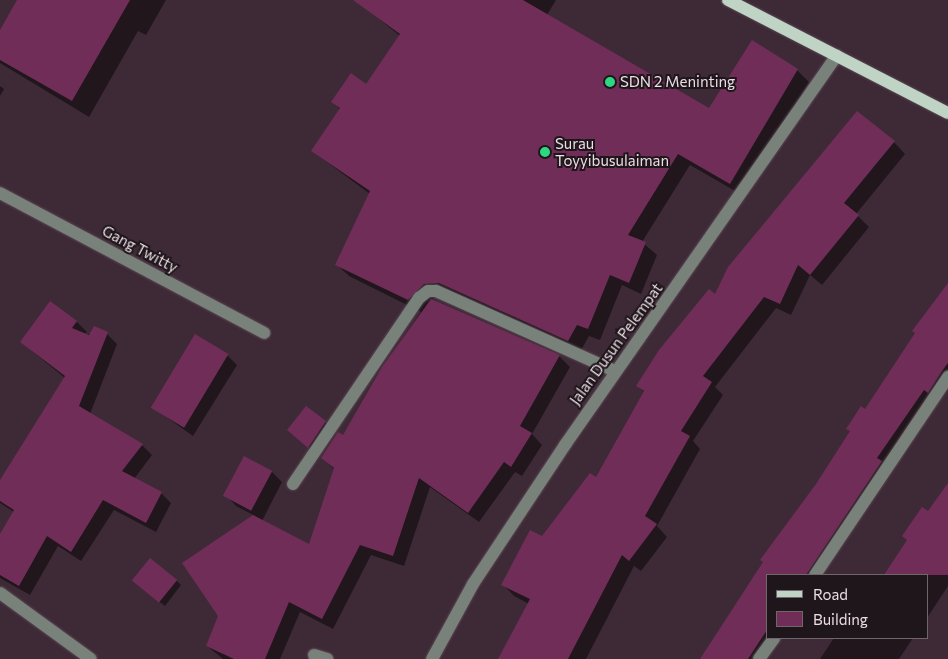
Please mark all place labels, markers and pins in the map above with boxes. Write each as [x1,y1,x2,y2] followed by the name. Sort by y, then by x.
[620,73,735,91] place label: SDN 2 Meninting
[604,76,616,88] marker: SDN 2 Meninting
[555,134,669,169] place label: Surau Toyyibusulaiman
[539,146,551,158] marker: Surau Toyyibusulaiman

